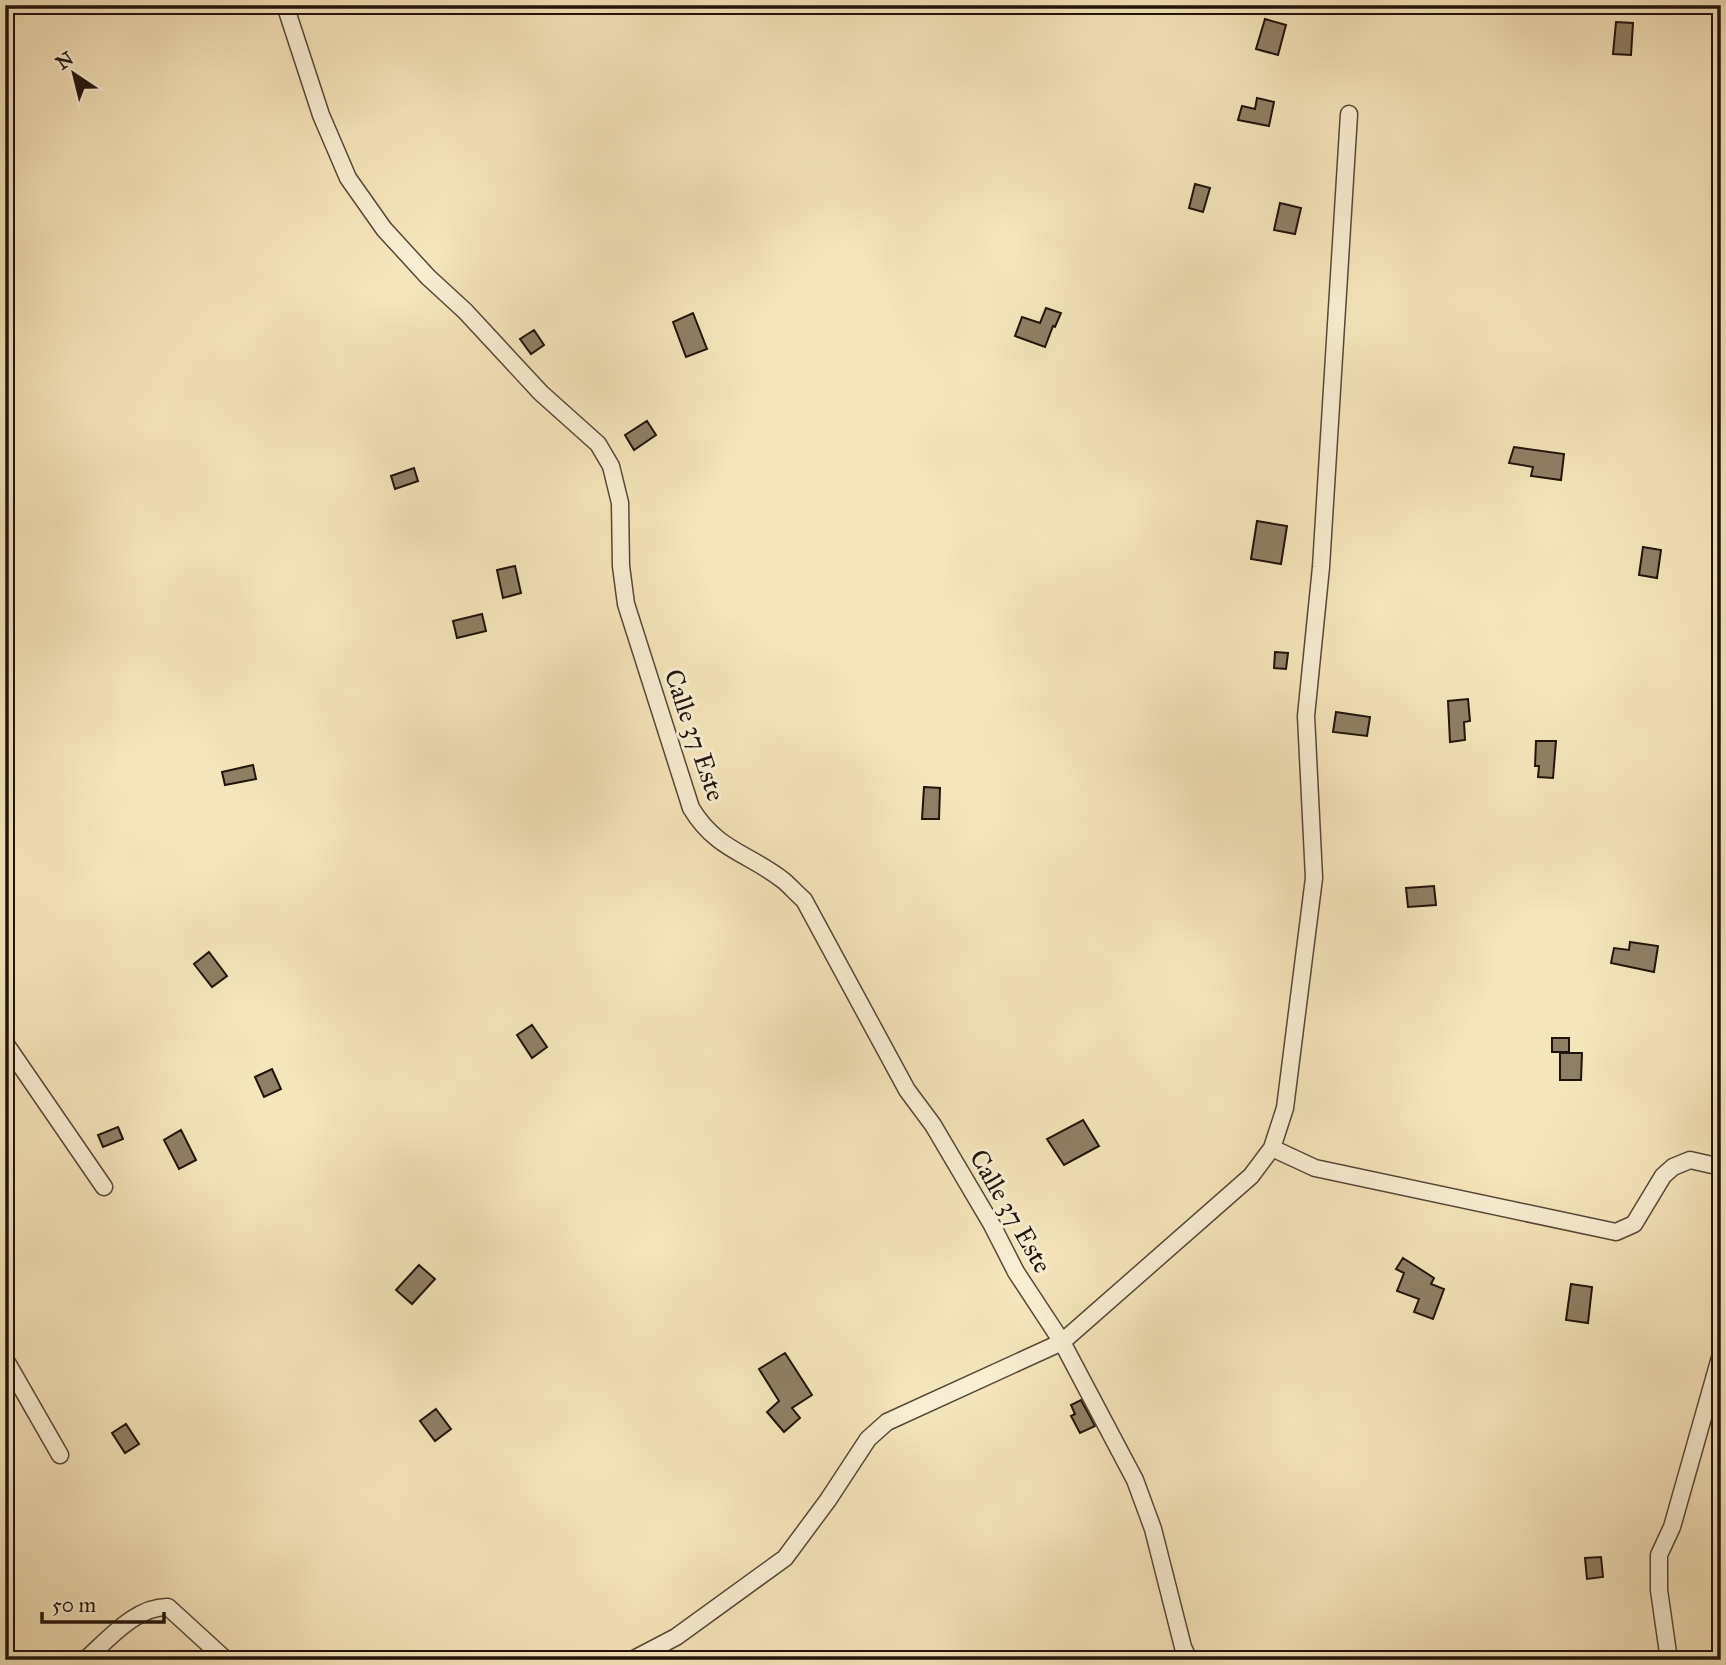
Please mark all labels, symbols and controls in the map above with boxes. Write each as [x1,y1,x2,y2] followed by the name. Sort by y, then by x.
[38,38,108,108] north arrow
[51,46,78,75] text: N
[658,665,733,805] street label: Calle 37 Este
[963,1144,1059,1279] street label: Calle 37 Este
[42,1581,164,1625] scale bar
[52,1592,97,1618] text: 50 m

